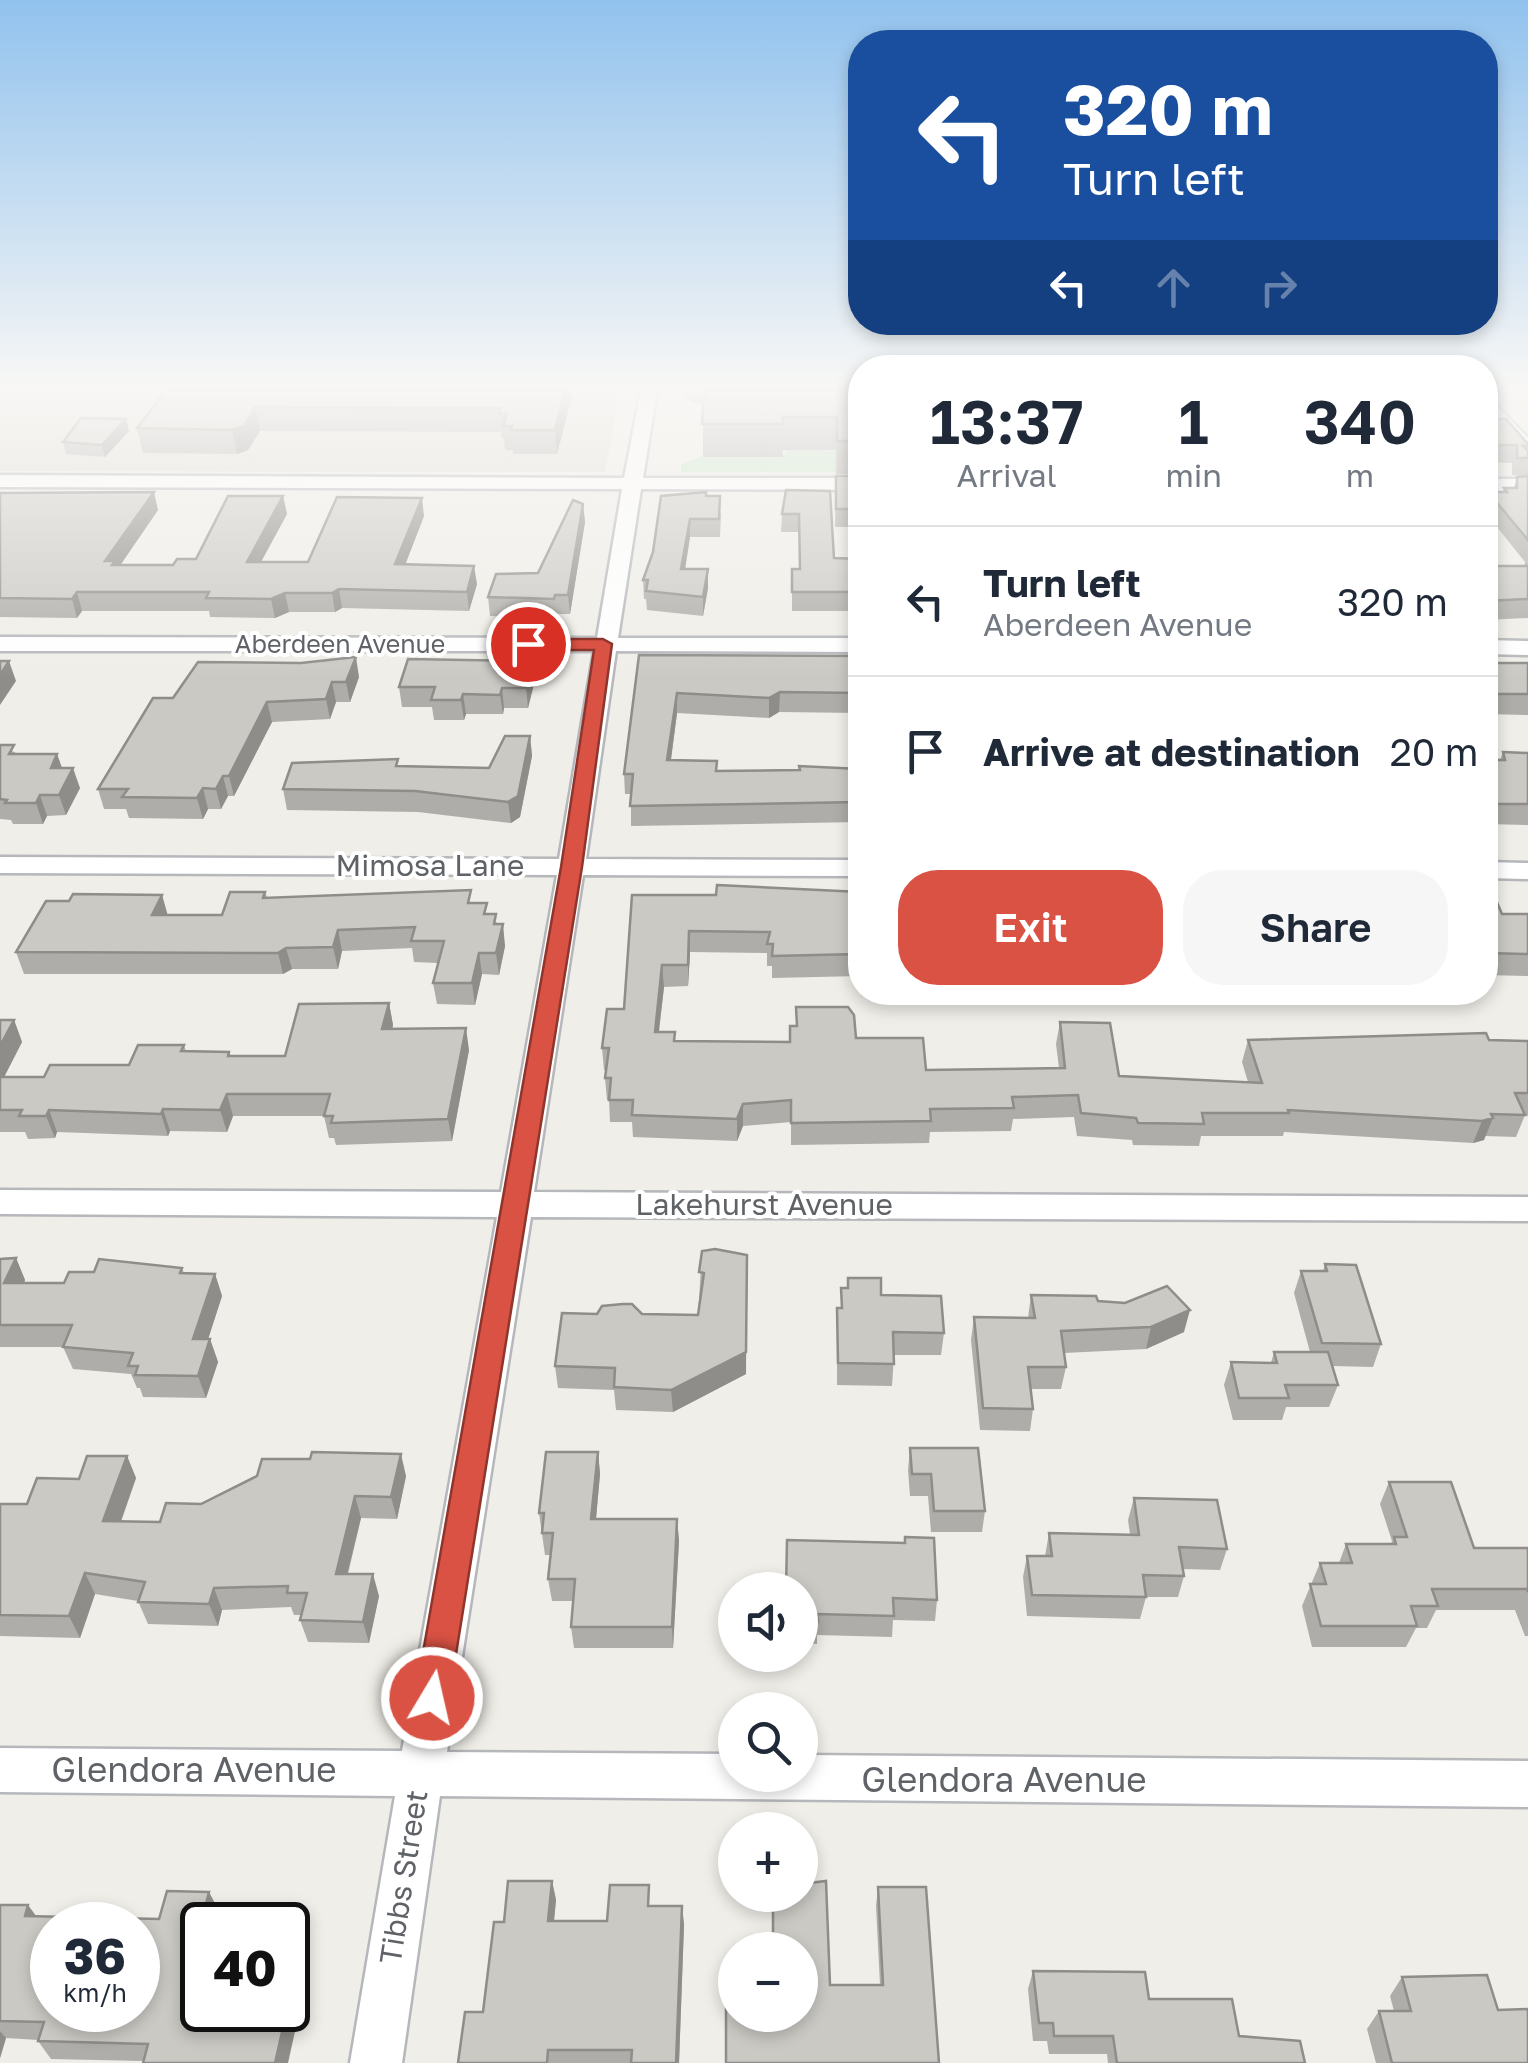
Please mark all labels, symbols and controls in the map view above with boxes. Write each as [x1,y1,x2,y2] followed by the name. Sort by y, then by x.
[1063,66,1273,150] text: 320 m
[898,70,1028,200] icon: left
[1063,151,1245,205] text: Turn left
[1041,260,1096,315] icon: left
[1146,260,1201,315] icon: ahead
[1251,260,1306,315] icon: right
[930,385,1084,457] text: 13:37
[1179,385,1209,457] text: 1
[1304,385,1416,457] text: 340
[957,456,1057,494] text: Arrival
[1165,456,1222,494] text: min
[1346,456,1374,494] text: m
[983,560,1141,605] text: Turn left
[898,574,953,629] icon: left
[1337,579,1448,624] text: 320 m
[486,602,571,687] pin
[983,605,1252,643] text: Aberdeen Avenue
[501,617,556,672] icon: arrive
[235,628,445,659] street label: Aberdeen Avenue
[898,724,953,779] icon: arrive
[983,729,1360,774] text: Arrive at destination
[1390,729,1478,774] text: 20 m
[336,847,524,883] street label: Mimosa Lane
[898,870,1163,985] button: Exit
[1183,870,1448,985] button: Share
[635,1186,893,1222] street label: Lakehurst Avenue
[718,1572,818,2032] map controls
[718,1572,818,1672] button: sound
[380,1646,484,1750] position arrow
[718,1692,818,1792] button: search
[51,1748,337,1790] street label: Glendora Avenue
[861,1758,1147,1800] street label: Glendora Avenue
[371,1787,435,1966] street label: Tibbs Street
[718,1812,818,1912] button: +
[180,1902,310,2032] speed limit sign: 40
[64,1925,126,1985] text: 36
[718,1932,818,2032] button: −
[63,1977,127,2008] text: km/h

